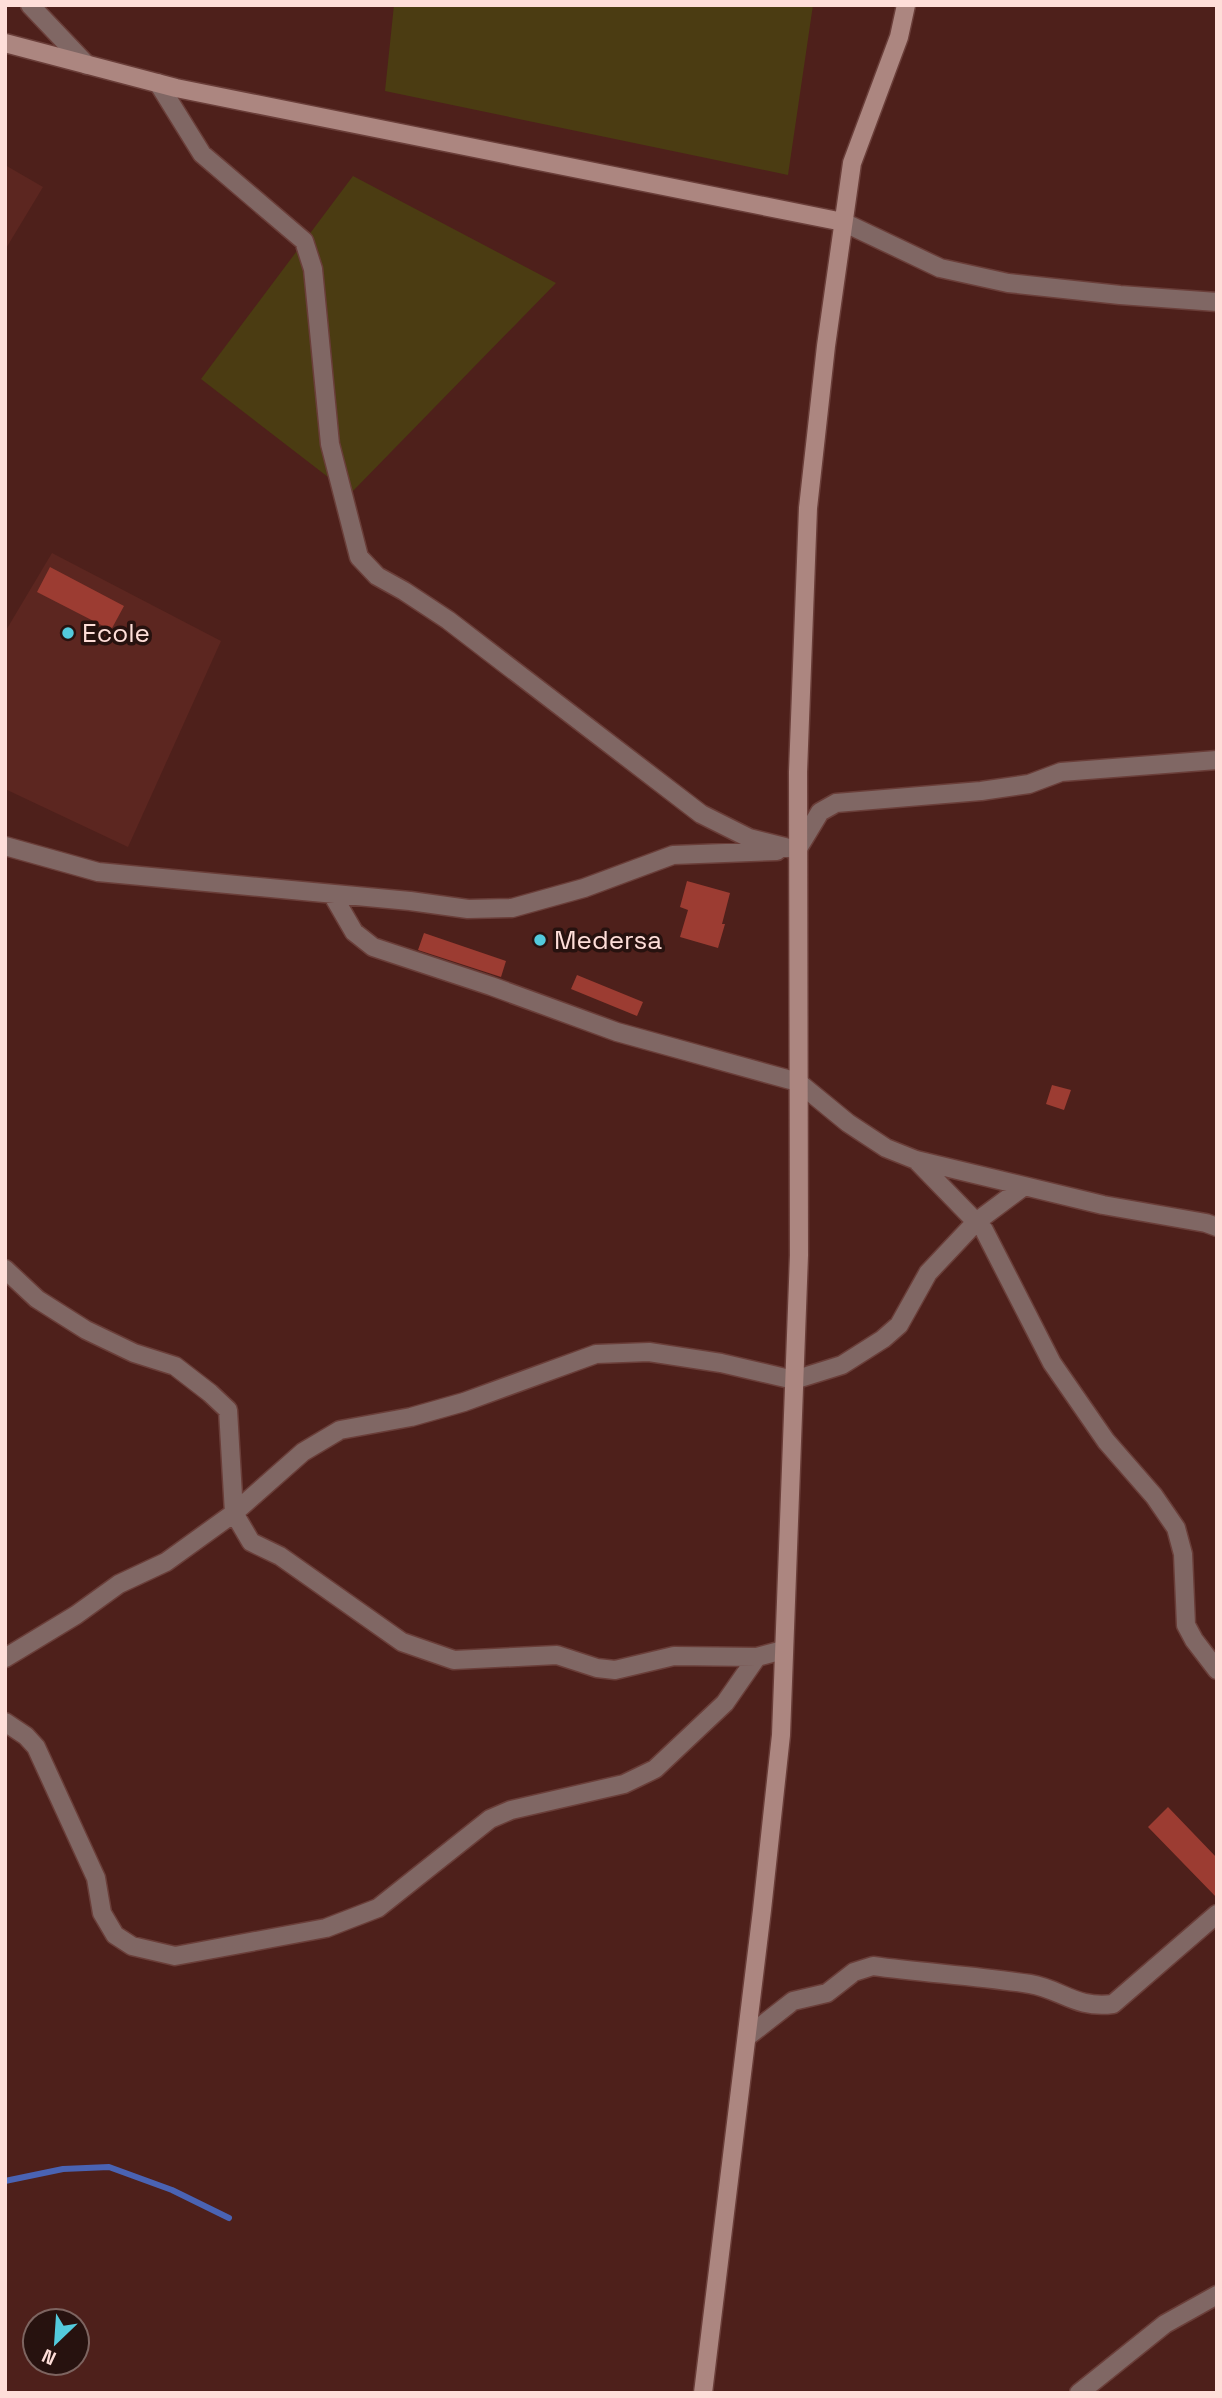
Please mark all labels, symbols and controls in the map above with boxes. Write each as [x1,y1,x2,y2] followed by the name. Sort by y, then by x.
[82,616,150,650] place label: Ecole
[60,625,76,641] marker: Ecole
[554,923,662,957] place label: Medersa
[532,932,548,948] marker: Medersa
[21,2307,91,2377] north arrow
[38,2343,60,2371] text: N

